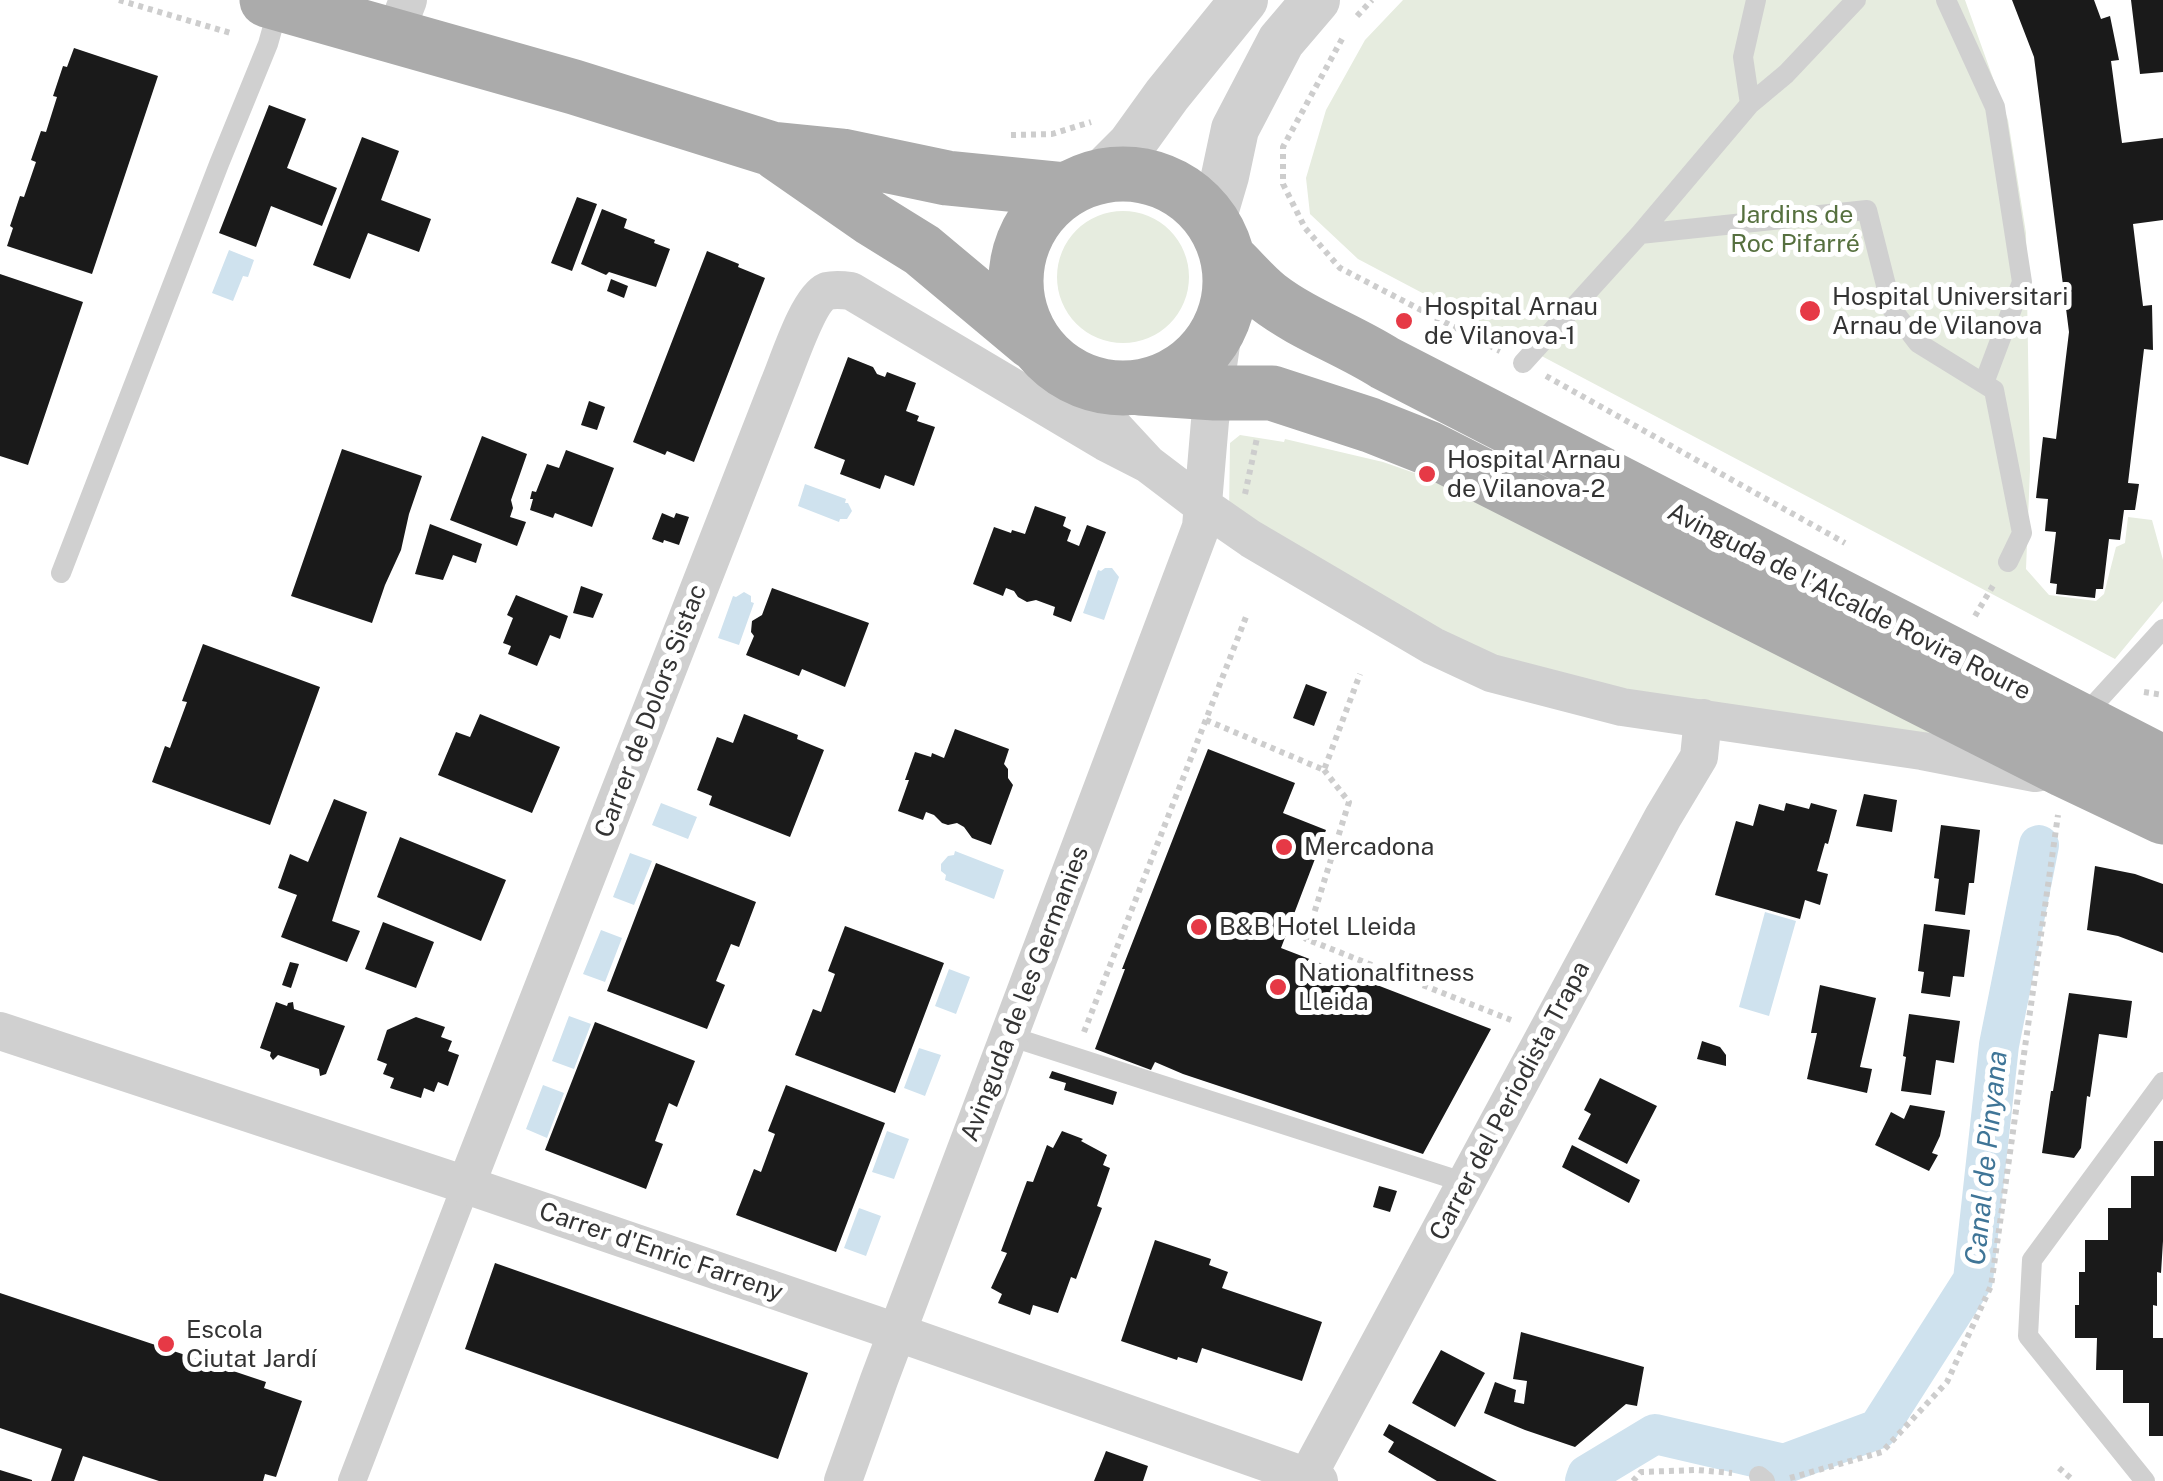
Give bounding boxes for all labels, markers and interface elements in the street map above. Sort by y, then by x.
park label: Jardins de Roc Pifarré [1730,200,1860,259]
place label: Hospital Universitari Arnau de Vilanova [1832,282,2068,341]
place label: Hospital Arnau de Vilanova-1 [1424,292,1598,351]
marker: Hospital Universitari Arnau de Vilanova [1797,298,1823,324]
marker: Hospital Arnau de Vilanova-1 [1393,310,1415,332]
place label: Hospital Arnau de Vilanova-2 [1447,445,1621,504]
marker: Hospital Arnau de Vilanova-2 [1416,463,1438,485]
street label: Avinguda de l'Alcalde Rovira Roure [1662,497,2036,707]
street label: Carrer de Dolors Sistac [589,580,713,842]
place label: Mercadona [1304,832,1434,862]
marker: Mercadona [1273,836,1295,858]
street label: Avinguda de les Germanies [955,842,1095,1146]
place label: B&B Hotel Lleida [1219,912,1416,942]
marker: B&B Hotel Lleida [1188,916,1210,938]
street label: Carrer del Periodista Trapa [1424,956,1596,1246]
place label: Nationalfitness Lleida [1298,958,1475,1017]
marker: Nationalfitness Lleida [1267,976,1289,998]
water label: Canal de Pinyana [1959,1049,2015,1267]
street label: Carrer d'Enric Farreny [535,1196,787,1308]
place label: Escola Ciutat Jardí [186,1315,317,1374]
marker: Escola Ciutat Jardí [155,1333,177,1355]

